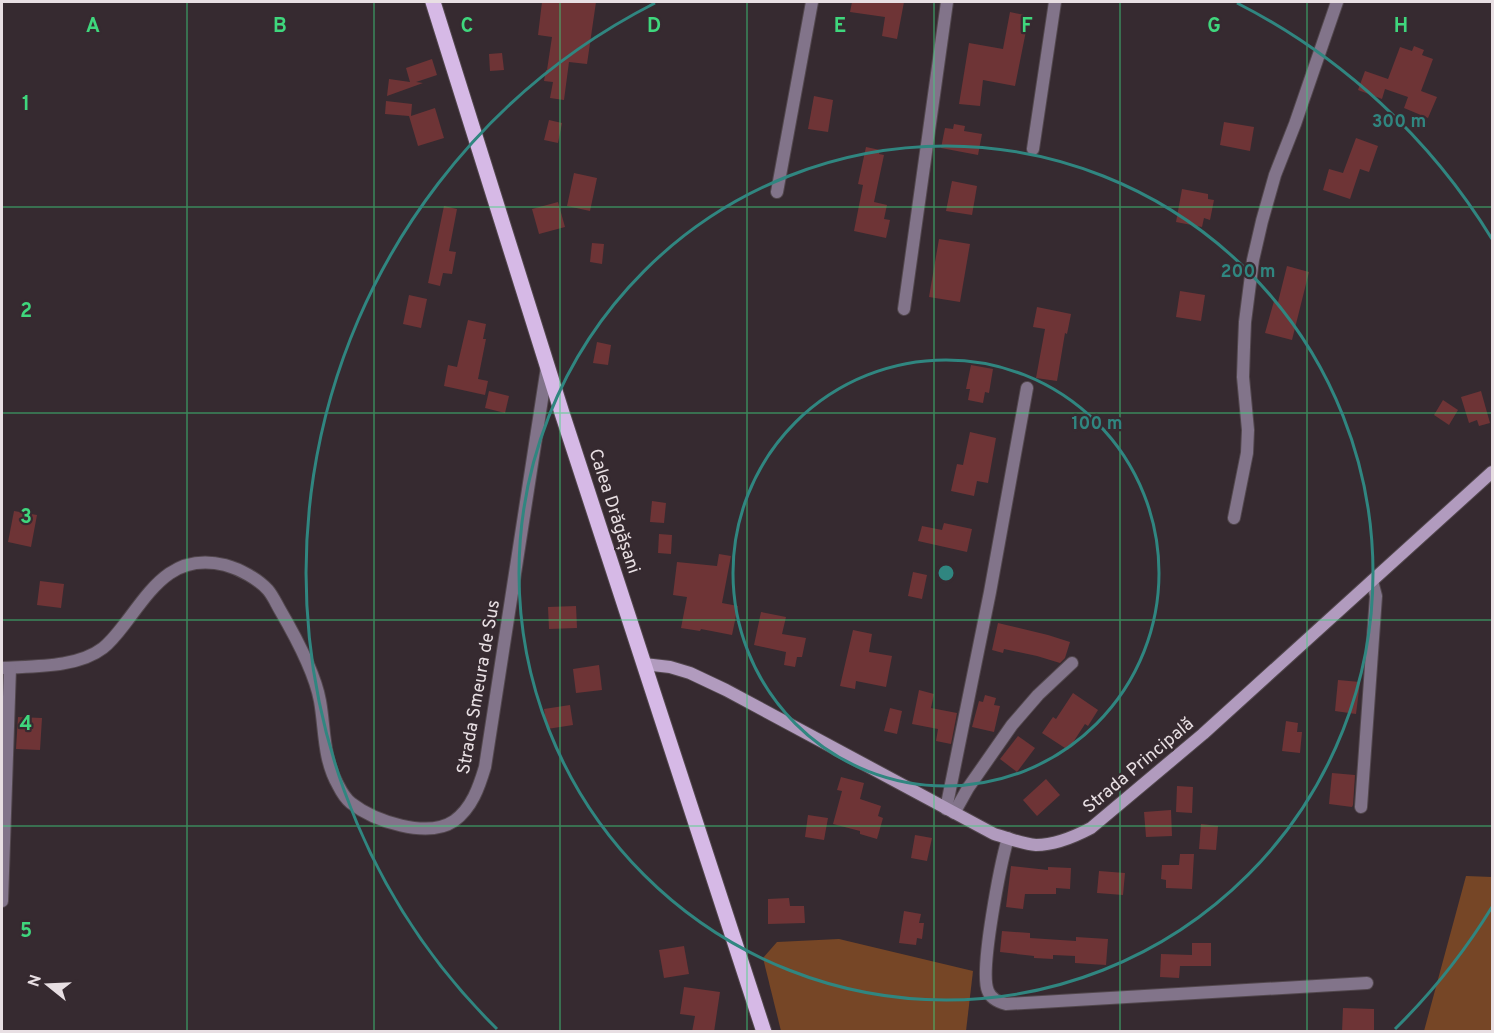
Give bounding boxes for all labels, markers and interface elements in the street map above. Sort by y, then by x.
text: A [86,14,100,40]
text: B [273,14,287,40]
text: C [461,14,473,40]
text: D [647,14,661,40]
text: E [834,14,846,40]
text: F [1021,14,1033,40]
text: G [1207,14,1221,40]
text: H [1394,14,1408,40]
text: 1 [22,92,30,118]
text: 300 m [1372,111,1426,134]
text: 200 m [1220,261,1276,284]
text: 2 [20,299,32,325]
text: 100 m [1071,413,1123,436]
street label: Calea Drăgășani [583,446,645,577]
text: 3 [20,505,32,531]
centre of rings [936,563,956,583]
street label: Strada Smeura de Sus [453,598,506,776]
text: 4 [20,712,32,738]
street label: Strada Principală [1079,713,1199,819]
text: 5 [20,919,32,945]
north arrow [18,955,78,1015]
text: N [24,972,47,990]

